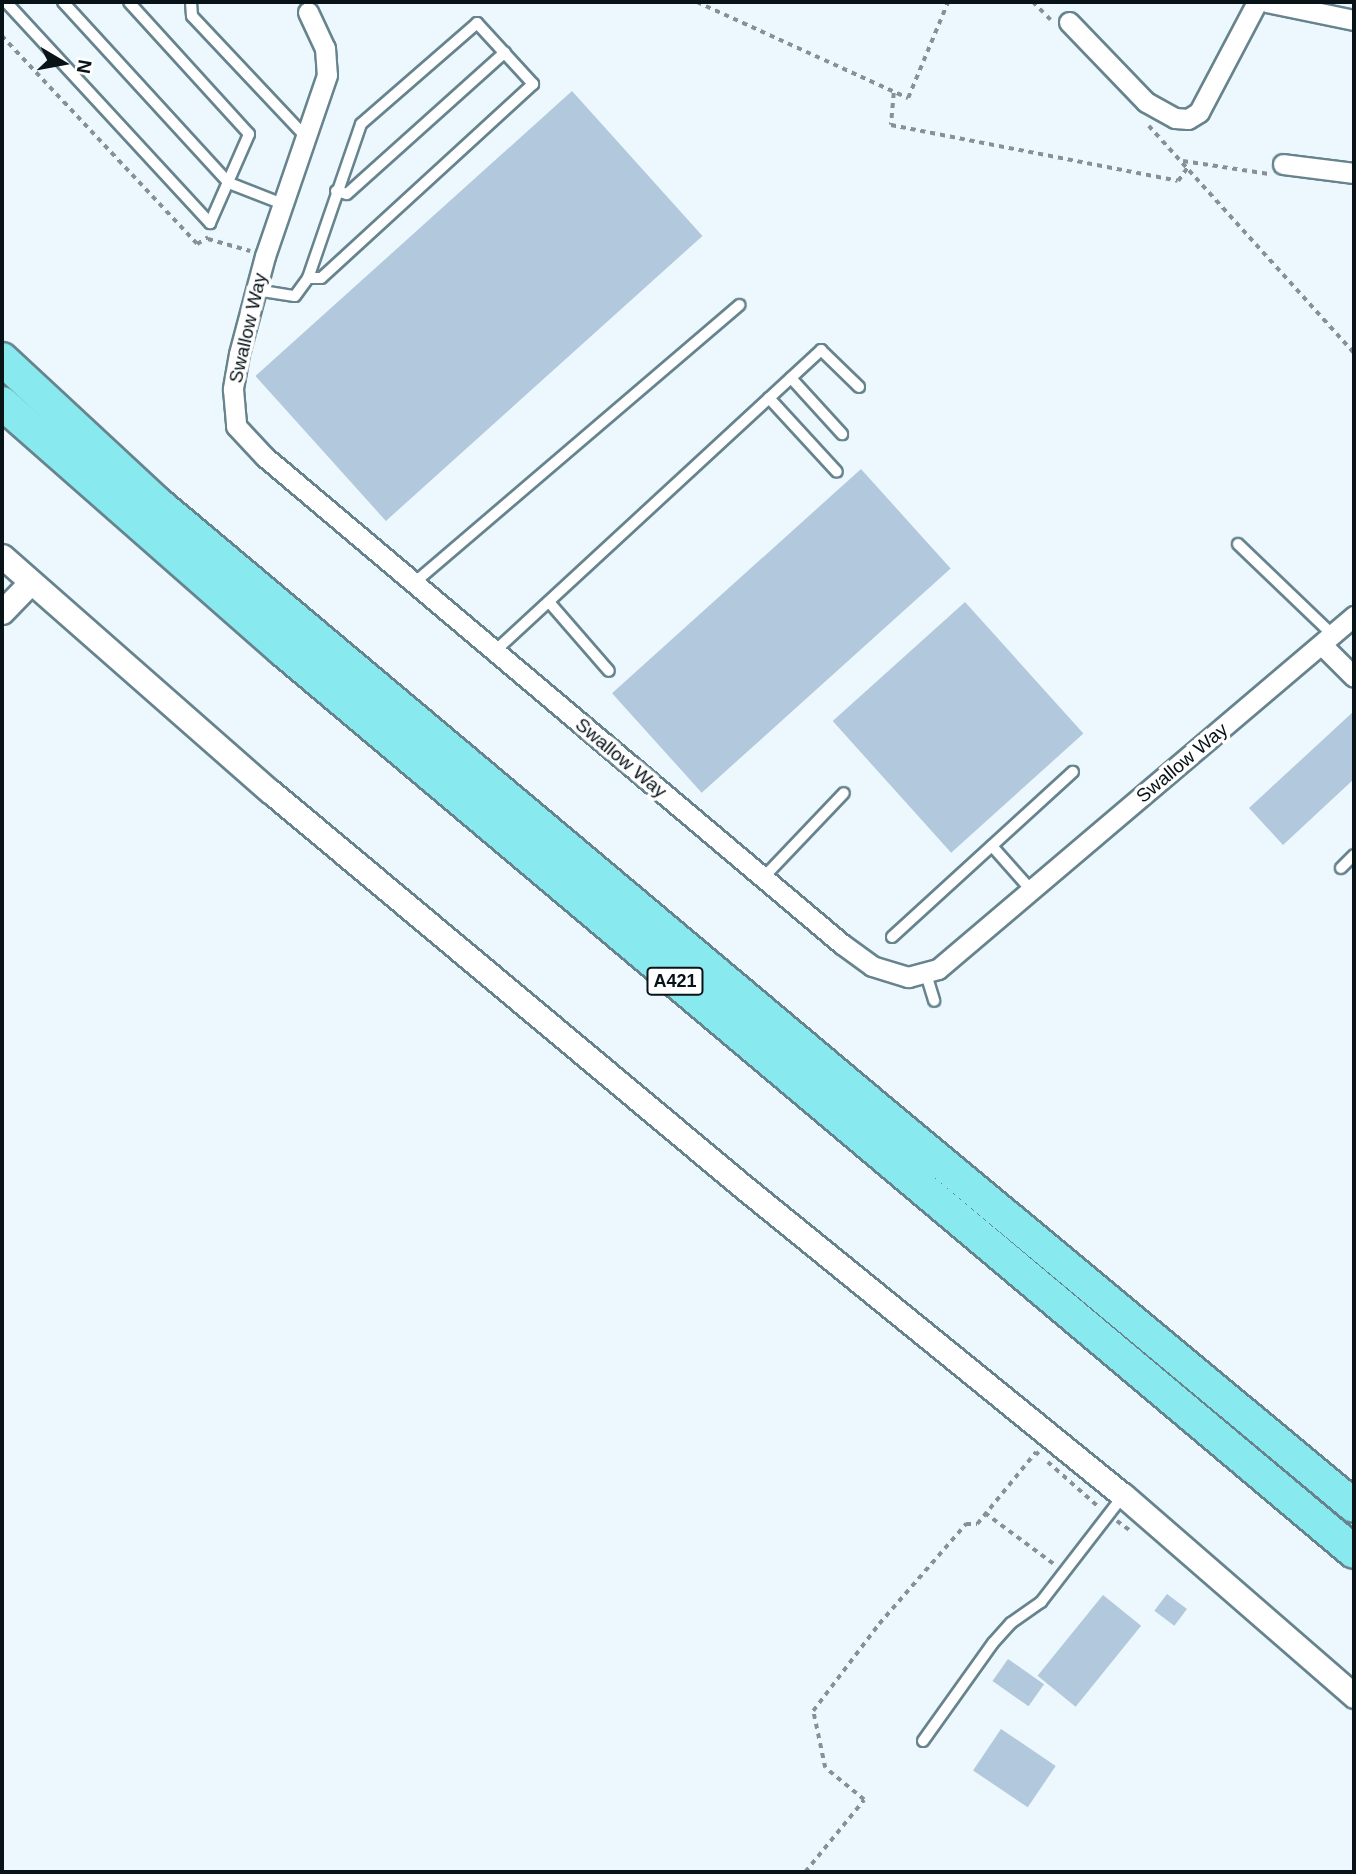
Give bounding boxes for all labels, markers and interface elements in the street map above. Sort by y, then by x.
north arrow [28,28,98,98]
text: N [73,58,96,75]
street label: Swallow Way [224,271,272,385]
street label: Swallow Way [571,713,671,803]
street label: Swallow Way [1132,718,1232,808]
road number: A421 [645,966,705,996]

